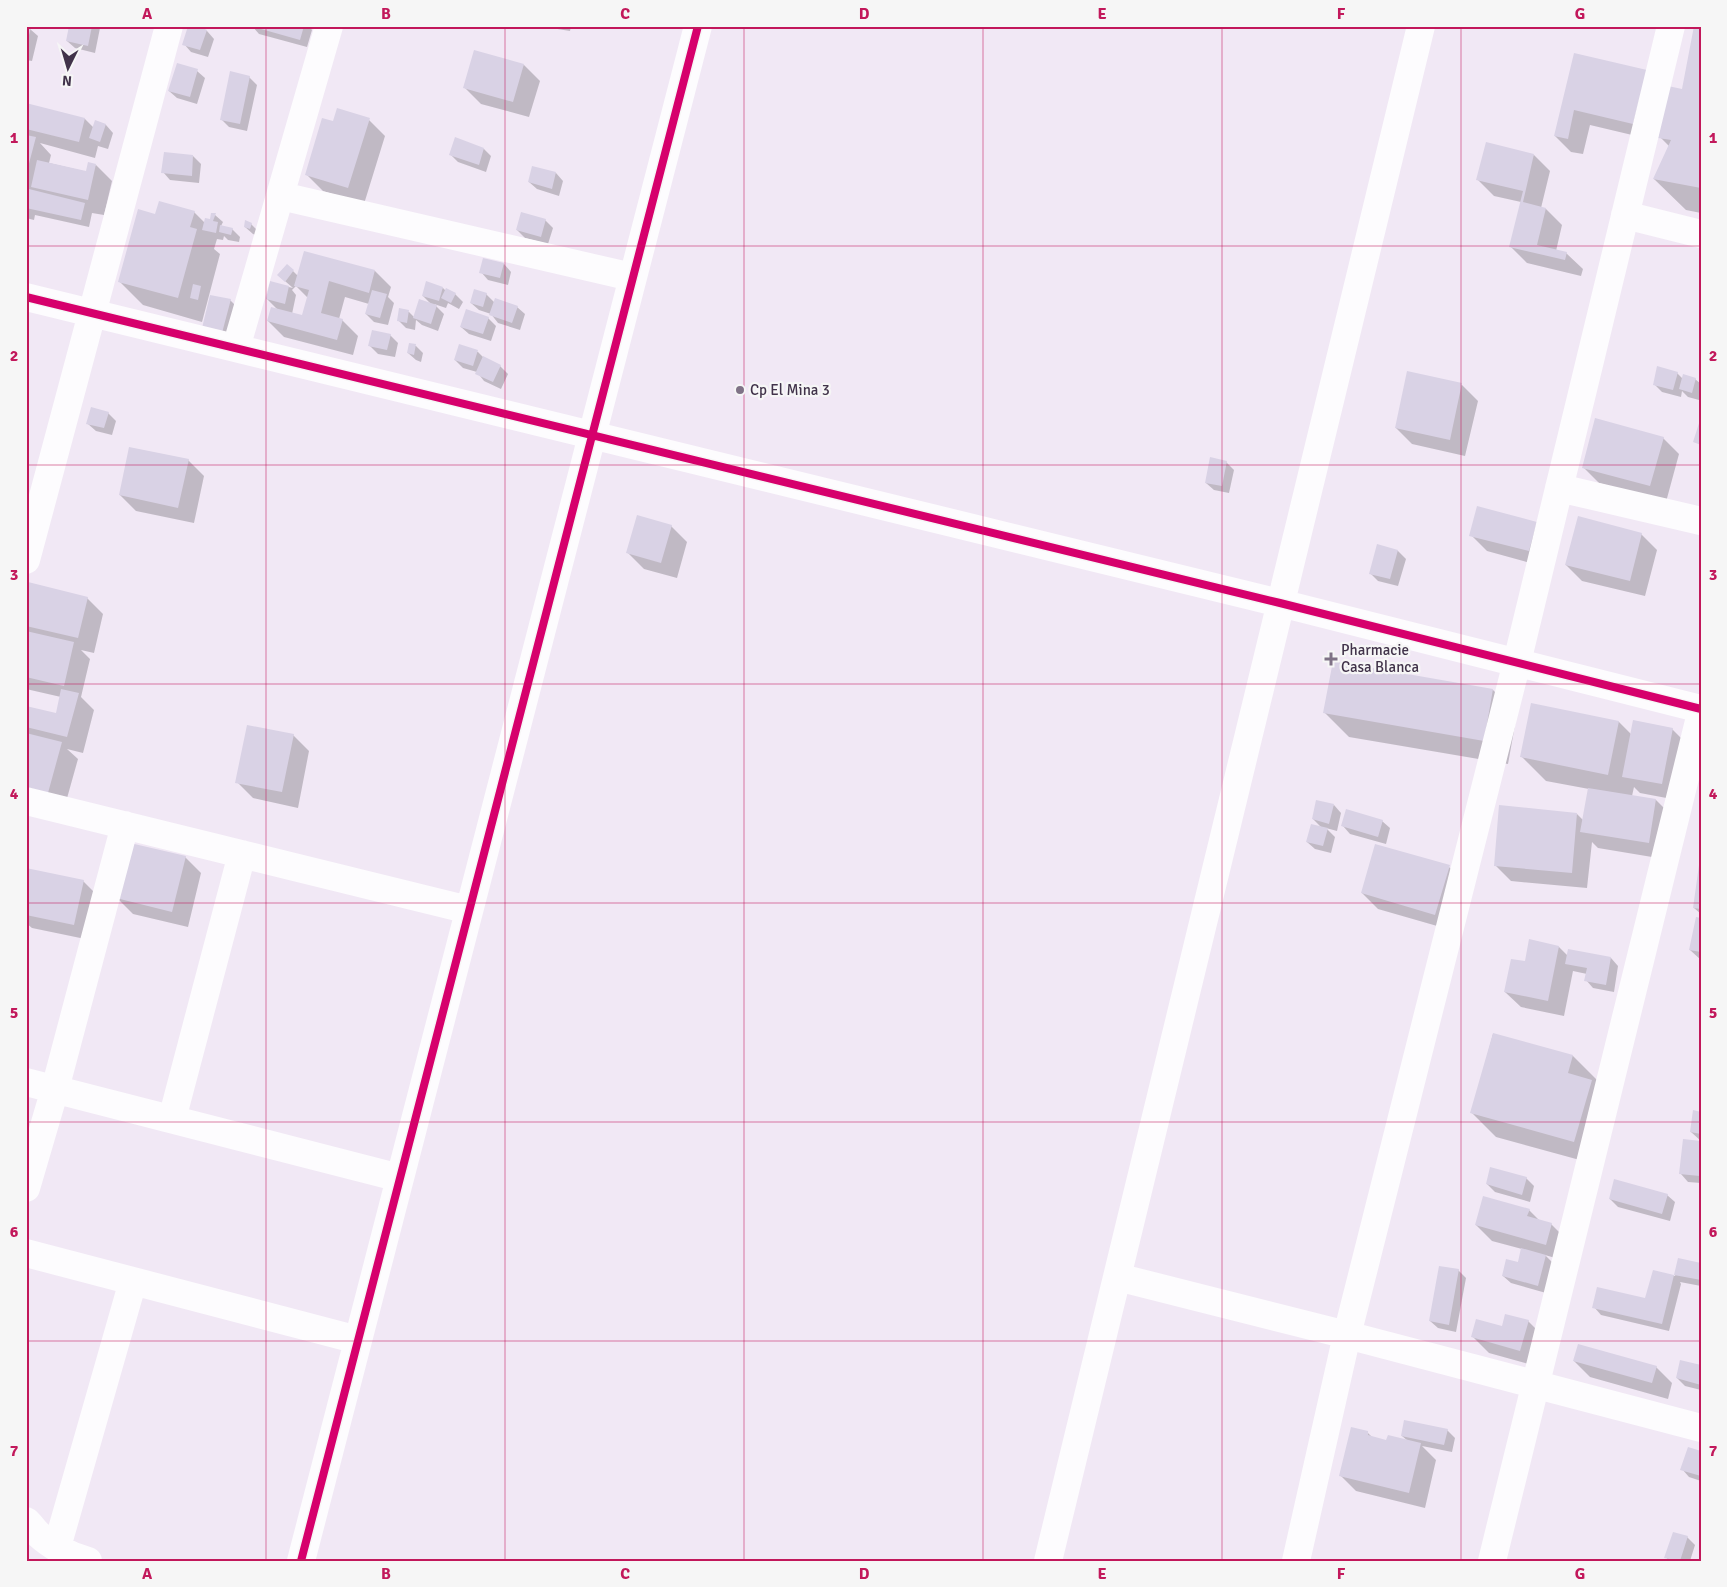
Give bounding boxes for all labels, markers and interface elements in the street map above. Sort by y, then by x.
text: A [142,4,153,24]
text: B [381,4,391,24]
text: C [620,4,630,24]
text: D [859,4,870,24]
text: E [1097,4,1107,24]
text: F [1337,4,1346,24]
text: G [1575,4,1585,24]
north arrow [42,42,92,92]
text: N [61,72,73,89]
text: 1 [10,128,19,148]
text: 1 [1709,128,1718,148]
text: 2 [10,346,18,366]
text: 2 [1709,346,1717,366]
place label: Cp El Mina 3 [750,381,830,399]
marker: Cp El Mina 3 [734,384,746,396]
text: 3 [10,565,18,585]
text: 3 [1709,565,1717,585]
place label: Pharmacie Casa Blanca [1341,641,1419,676]
marker: Pharmacie Casa Blanca [1325,653,1337,665]
text: 4 [10,784,19,804]
text: 4 [1709,784,1718,804]
text: 5 [10,1003,18,1023]
text: 5 [1709,1003,1717,1023]
text: 6 [10,1222,19,1242]
text: 6 [1709,1222,1718,1242]
text: 7 [10,1441,19,1461]
text: 7 [1709,1441,1718,1461]
text: A [142,1564,153,1584]
text: B [381,1564,391,1584]
text: C [620,1564,630,1584]
text: D [859,1564,870,1584]
text: E [1097,1564,1107,1584]
text: F [1337,1564,1346,1584]
text: G [1575,1564,1585,1584]

